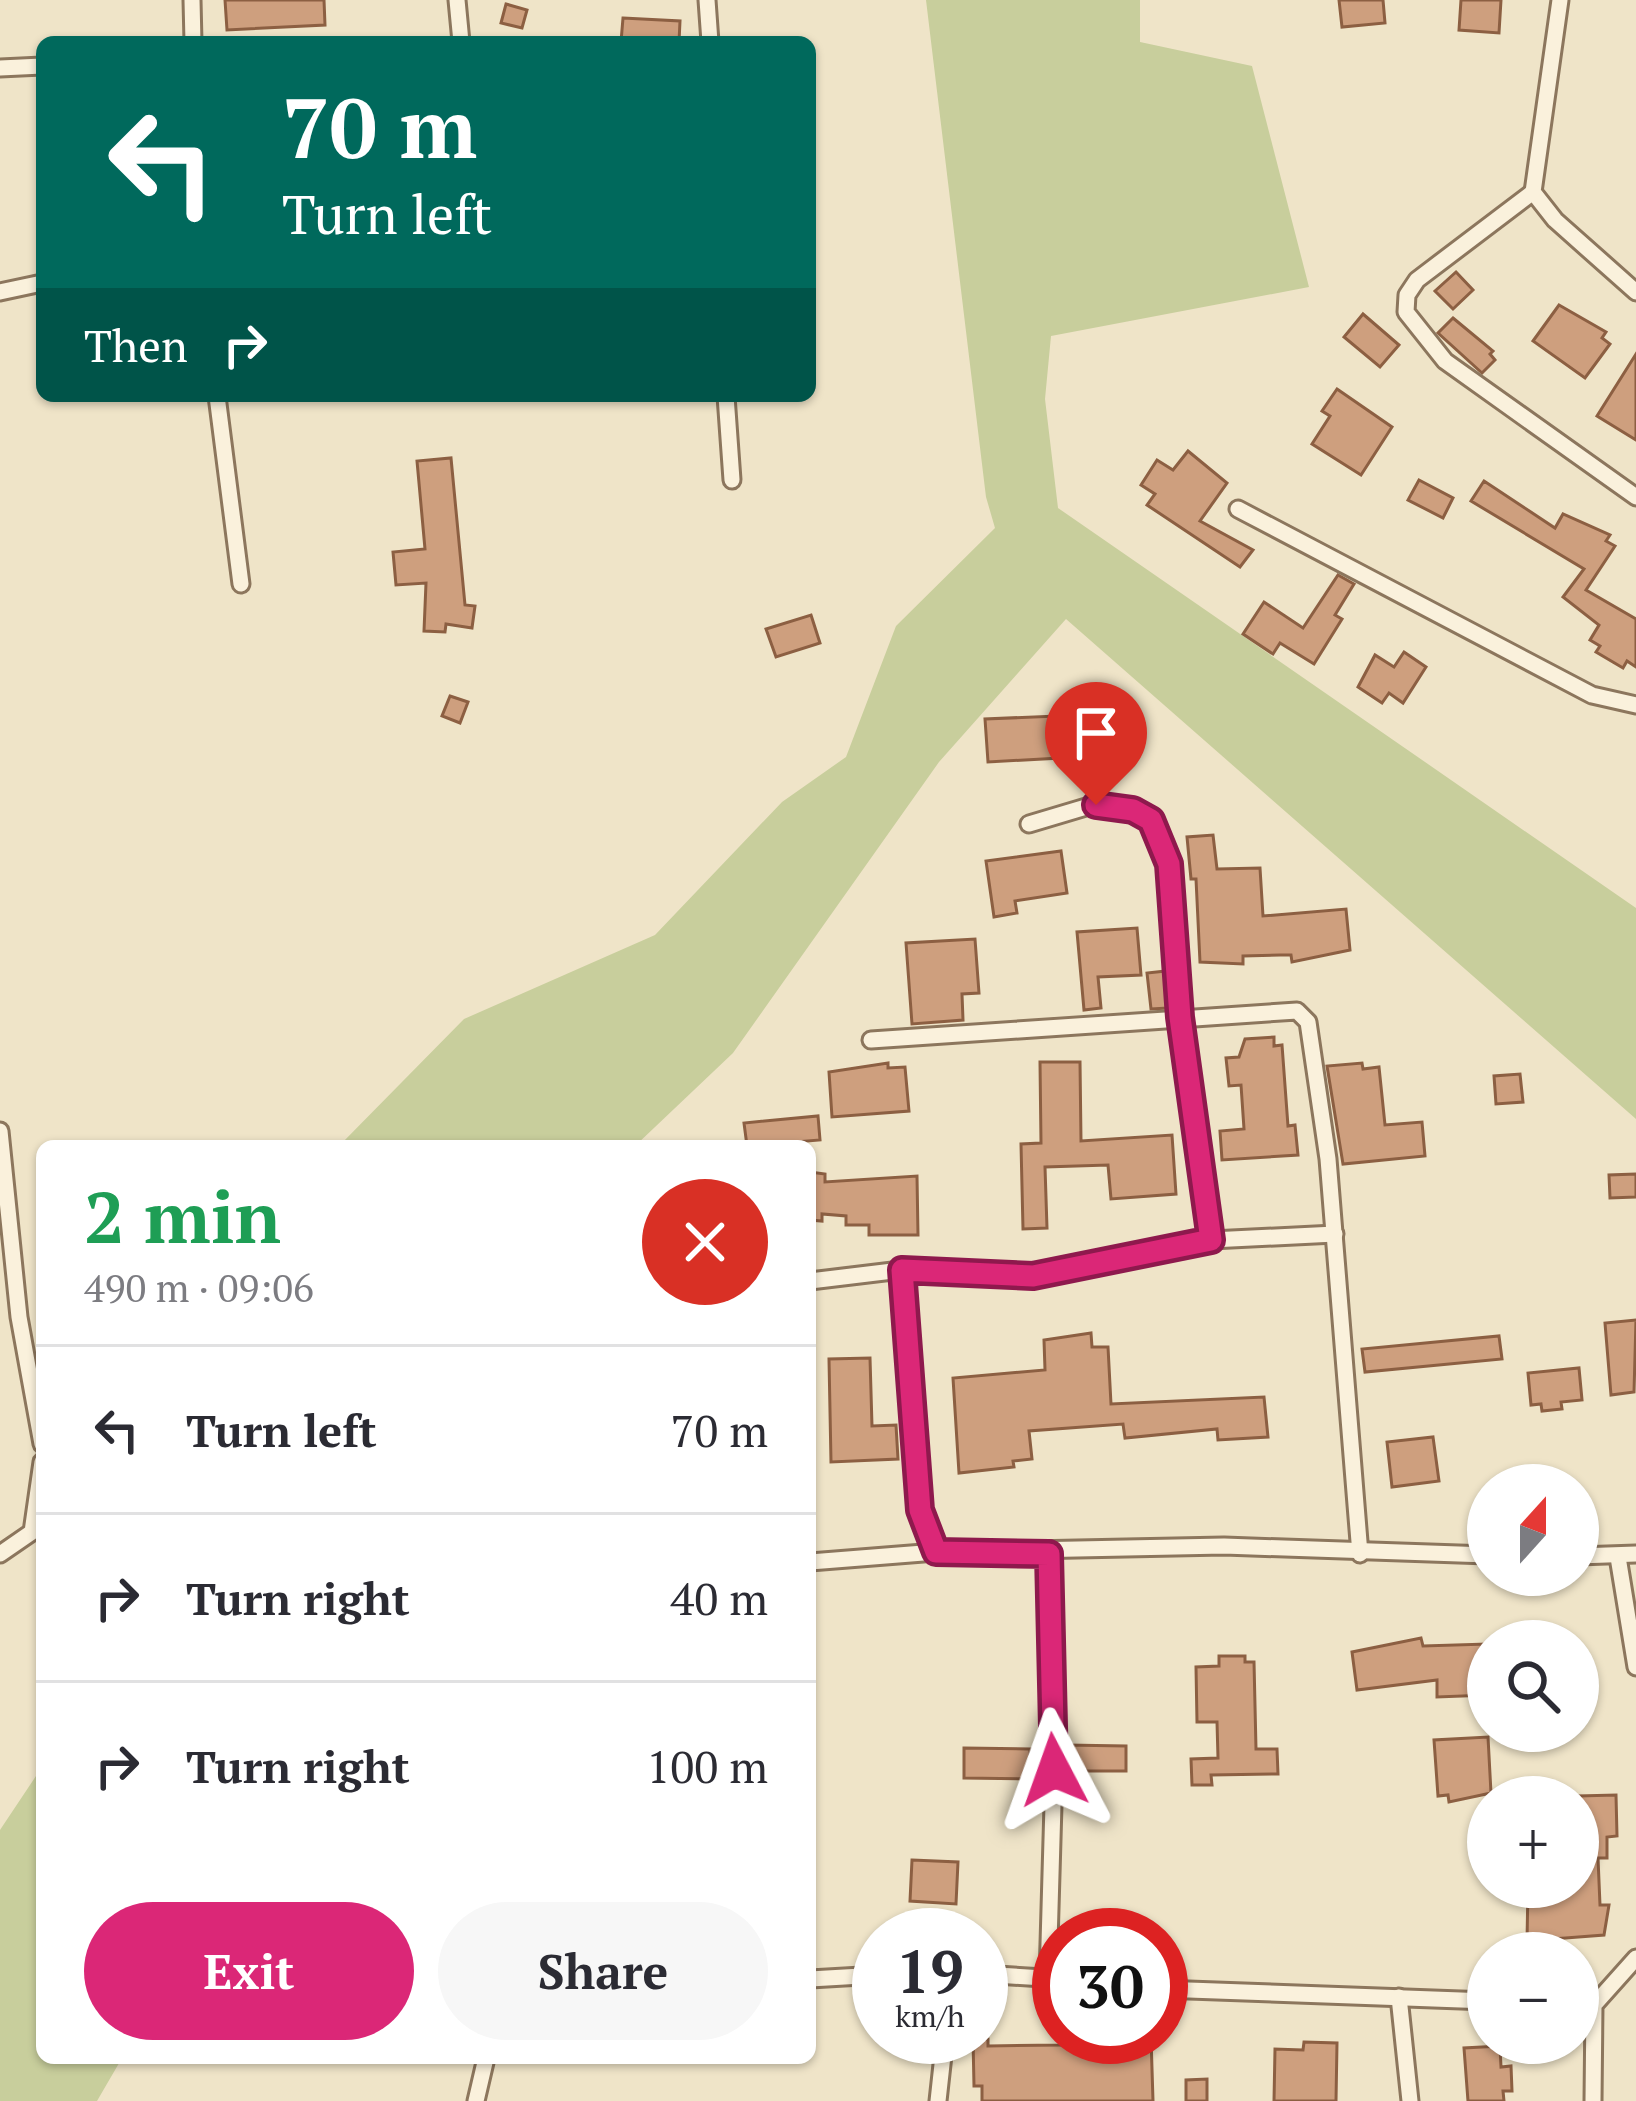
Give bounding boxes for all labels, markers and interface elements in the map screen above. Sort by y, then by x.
text: 70 m [282,71,477,182]
icon: left [84,84,240,240]
text: Turn left [282,178,492,249]
icon: right [212,312,278,378]
text: Then [84,315,188,375]
pin [1045,682,1147,805]
icon: arrive [1063,700,1129,766]
text: 2 min [84,1168,281,1264]
button: close [642,1179,768,1305]
text: 490 m · 09:06 [84,1261,314,1313]
icon: left [84,1397,150,1463]
text: Turn left [186,1400,377,1460]
text: 70 m [670,1400,768,1460]
north arrow [1467,1464,1599,1596]
map controls [1467,1464,1599,2064]
icon: right [84,1565,150,1631]
text: Turn right [186,1568,410,1628]
text: 40 m [670,1568,768,1628]
button: search [1467,1620,1599,1752]
position arrow [991,1707,1117,1833]
icon: right [84,1733,150,1799]
text: Turn right [186,1736,410,1796]
text: 100 m [646,1736,768,1796]
button: + [1467,1776,1599,1908]
button: Exit [84,1902,414,2040]
button: Share [438,1902,768,2040]
speed limit sign: 30 [1032,1908,1188,2064]
text: 19 [896,1931,964,2010]
button: − [1467,1932,1599,2064]
text: km/h [895,1996,965,2036]

